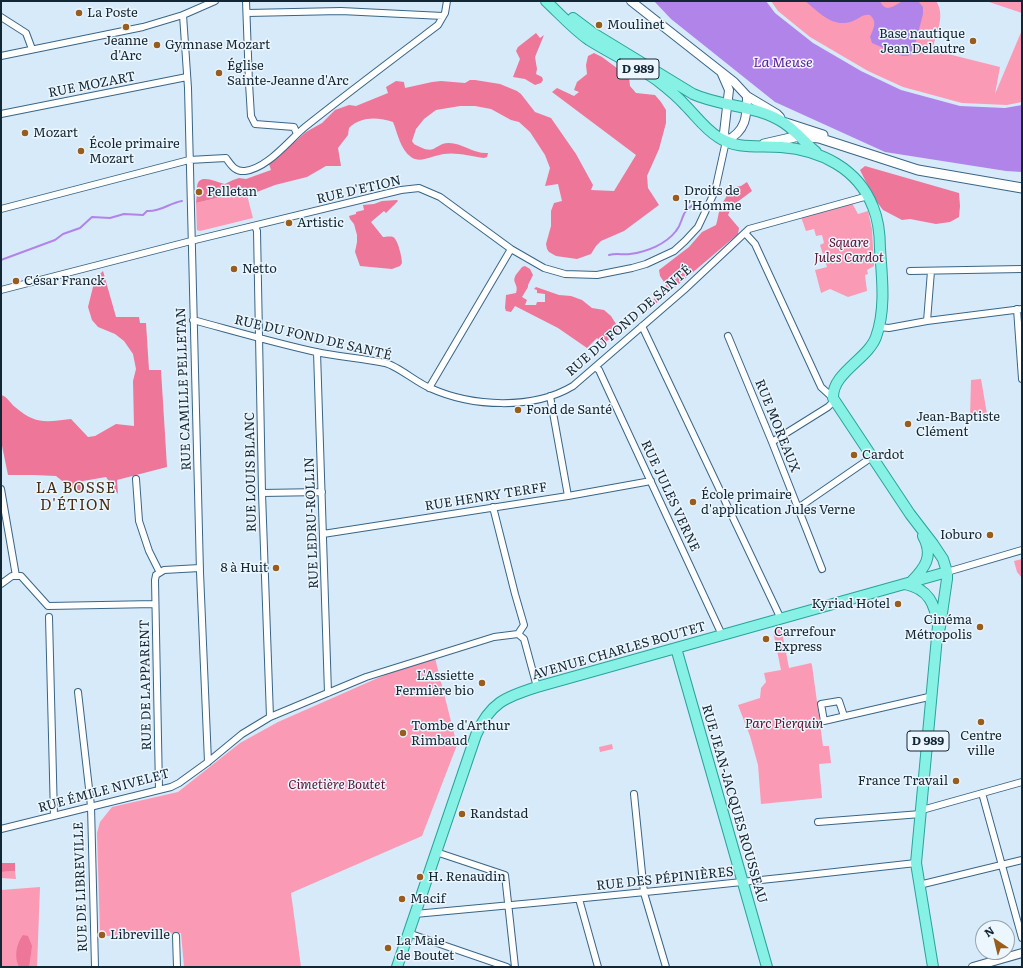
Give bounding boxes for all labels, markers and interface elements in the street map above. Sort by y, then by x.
place label: La Poste [87,5,138,21]
marker: La Poste [74,8,84,18]
place label: Moulinet [607,17,665,33]
marker: Moulinet [594,20,604,30]
marker: Jeanne d'Arc [121,22,131,32]
place label: Base nautique Jean Delautre [879,26,965,57]
place label: Jeanne d'Arc [104,33,148,64]
marker: Base nautique Jean Delautre [968,36,978,46]
place label: Gymnase Mozart [165,37,270,53]
marker: Gymnase Mozart [152,40,162,50]
water label: La Meuse [753,55,813,71]
place label: Église Sainte-Jeanne d'Arc [227,58,349,89]
road number: D 989 [617,59,659,79]
marker: Église Sainte-Jeanne d'Arc [214,68,224,78]
street label: RUE MOZART [47,69,137,101]
place label: Mozart [33,125,78,141]
marker: Mozart [20,128,30,138]
place label: École primaire Mozart [89,136,180,167]
marker: École primaire Mozart [76,146,86,156]
street label: RUE D'ETION [315,173,403,207]
place label: Droits de l'Homme [684,183,741,214]
place label: Pelletan [207,184,257,200]
marker: Pelletan [194,187,204,197]
marker: Droits de l'Homme [671,193,681,203]
place label: Artistic [297,215,344,231]
marker: Artistic [284,218,294,228]
park label: Square Jules Cardot [814,235,884,266]
place label: Netto [242,261,277,277]
street label: RUE DU FOND DE SANTÉ [563,262,695,380]
marker: Netto [229,264,239,274]
place label: César Franck [24,273,105,289]
marker: César Franck [11,276,21,286]
street label: RUE CAMILLE PELLETAN [173,307,195,471]
street label: RUE DU FOND DE SANTÉ [233,312,393,364]
street label: RUE MOREAUX [751,377,803,475]
place label: Fond de Santé [526,402,612,418]
marker: Fond de Santé [513,405,523,415]
place label: Jean-Baptiste Clément [916,409,1000,440]
street label: RUE LOUIS BLANC [242,412,260,532]
marker: Jean-Baptiste Clément [903,419,913,429]
street label: RUE JULES VERNE [637,438,703,554]
place label: Cardot [862,447,904,463]
marker: Cardot [849,450,859,460]
street label: RUE LEDRU-ROLLIN [302,457,322,589]
district label: LA BOSSE D'ÉTION [36,480,116,515]
street label: RUE HENRY TERFF [424,480,548,514]
place label: École primaire d'application Jules Verne [701,487,855,518]
marker: École primaire d'application Jules Verne [688,497,698,507]
place label: Ioburo [940,527,982,543]
marker: Ioburo [985,530,995,540]
place label: 8 à Huit [221,560,268,576]
marker: 8 à Huit [271,563,281,573]
place label: Kyriad Hotel [812,596,890,612]
marker: Kyriad Hotel [893,599,903,609]
place label: Cinéma Métropolis [904,612,972,643]
street label: RUE DE LAPPARENT [137,619,155,751]
street label: AVENUE CHARLES BOUTET [530,619,708,683]
marker: Cinéma Métropolis [975,622,985,632]
place label: Carrefour Express [774,624,836,655]
marker: Carrefour Express [761,634,771,644]
place label: L'Assiette Fermière bio [395,668,474,699]
marker: L'Assiette Fermière bio [477,678,487,688]
street label: RUE JEAN-JACQUES ROUSSEAU [698,703,770,905]
park label: Parc Pierquin [745,716,823,732]
marker: Centre ville [976,717,986,727]
place label: Tombe d'Arthur Rimbaud [411,718,510,749]
marker: Tombe d'Arthur Rimbaud [398,728,408,738]
place label: Centre ville [960,728,1002,759]
road number: D 989 [907,731,949,751]
street label: RUE ÉMILE NIVELET [36,766,172,816]
place label: France Travail [858,773,948,789]
marker: France Travail [951,776,961,786]
park label: Cimetière Boutet [288,777,386,793]
place label: Randstad [470,806,528,822]
marker: Randstad [457,809,467,819]
street label: RUE DE LIBREVILLE [71,822,91,952]
street label: RUE DES PÉPINIÈRES [596,864,734,894]
place label: H. Renaudin [428,869,506,885]
marker: H. Renaudin [415,872,425,882]
place label: Macif [410,891,446,907]
marker: Macif [397,894,407,904]
north arrow [975,920,1015,960]
text: N [980,922,997,940]
place label: Libreville [110,927,170,943]
marker: Libreville [97,930,107,940]
place label: La Maie de Boutet [396,933,454,964]
marker: La Maie de Boutet [383,943,393,953]

